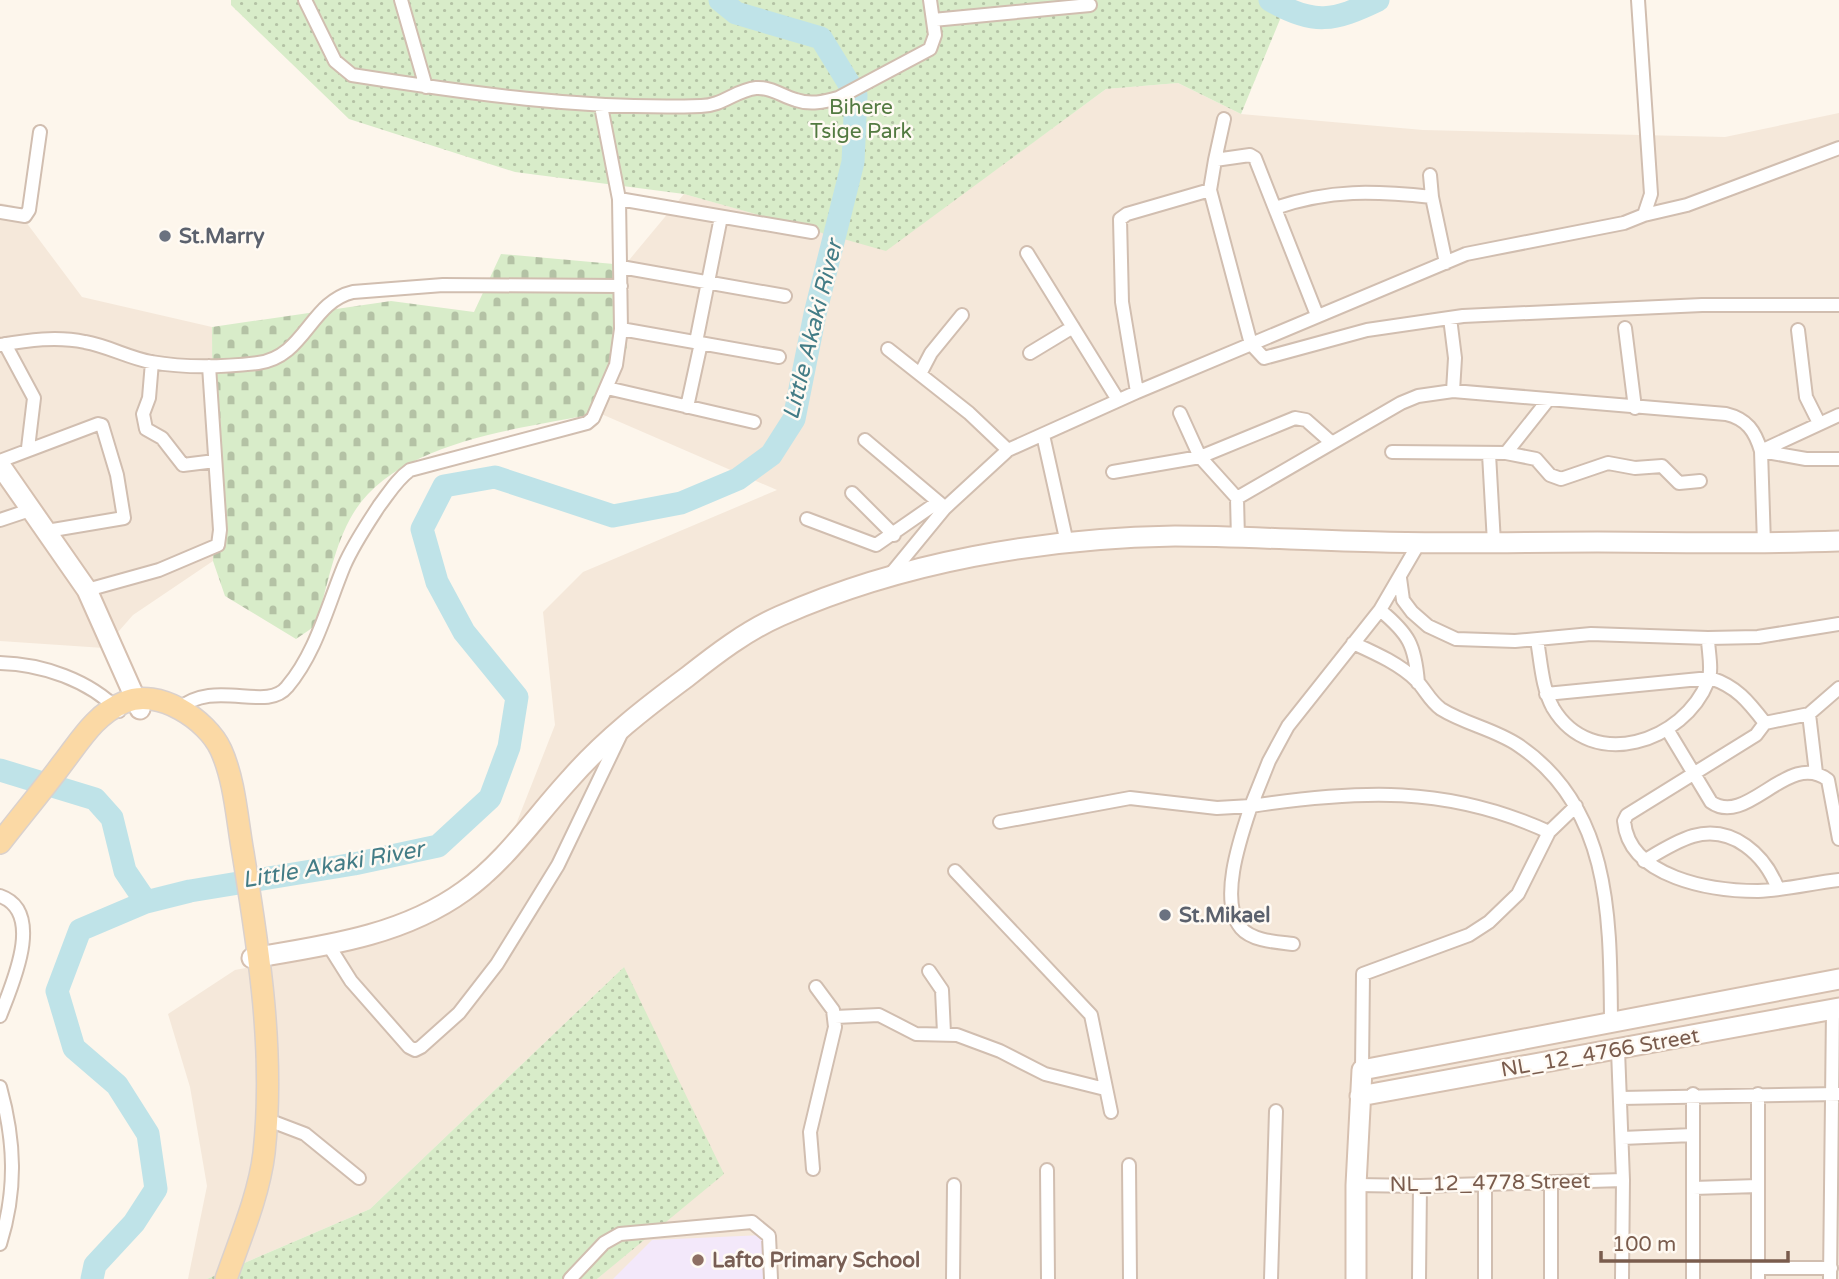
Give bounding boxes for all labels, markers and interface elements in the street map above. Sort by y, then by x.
park label: Bihere Tsige Park [810,95,912,144]
place label: St.Marry [179,224,265,249]
marker: St.Marry [157,228,173,244]
water label: Little Akaki River [777,234,850,423]
water label: Little Akaki River [240,835,429,895]
place label: St.Mikael [1179,903,1270,928]
marker: St.Mikael [1157,907,1173,923]
street label: NL_12_4766 Street [1499,1023,1701,1083]
street label: NL_12_4778 Street [1389,1169,1591,1197]
scale bar [1601,1220,1788,1264]
text: 100 m [1612,1232,1676,1257]
place label: Lafto Primary School [712,1248,920,1273]
marker: Lafto Primary School [690,1252,706,1268]

